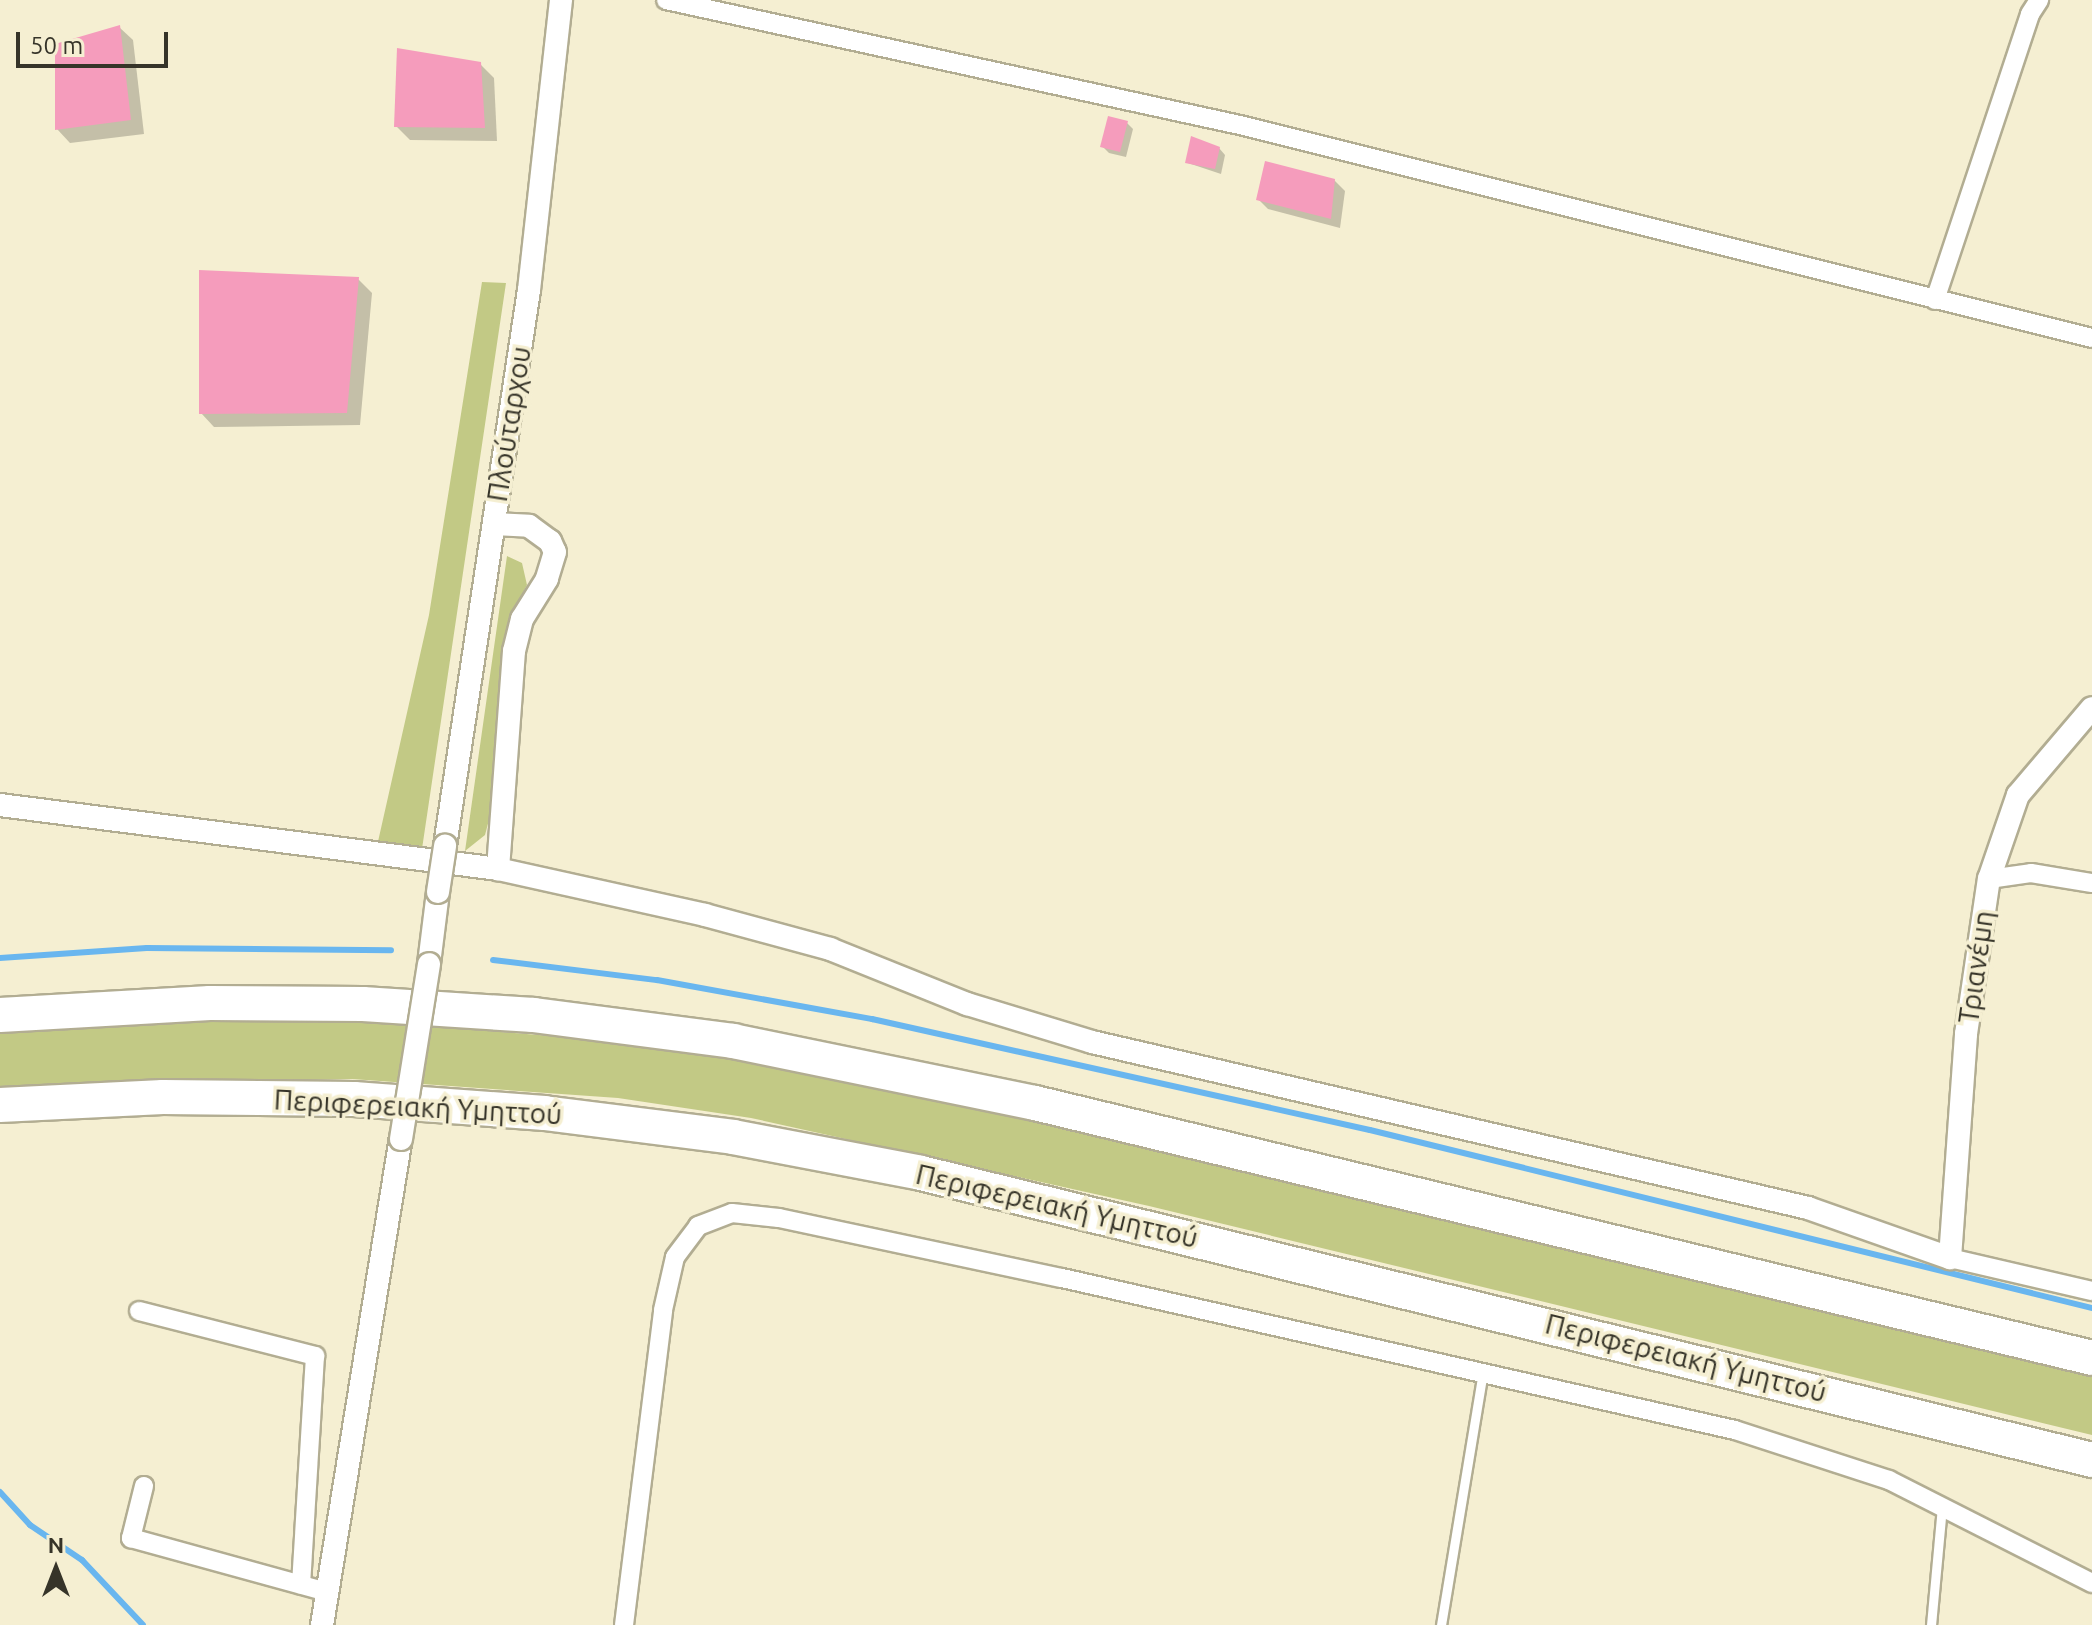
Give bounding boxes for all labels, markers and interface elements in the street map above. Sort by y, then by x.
scale bar [20,16,172,66]
text: 50 m [30,32,83,59]
street label: Πλούταρχου [480,344,538,504]
street label: Τριανέμη [1951,908,2001,1026]
street label: Περιφερειακή Υμηττού [273,1083,563,1131]
street label: Περιφερειακή Υμηττού [913,1157,1201,1255]
street label: Περιφερειακή Υμηττού [1542,1307,1830,1409]
north arrow [16,1529,96,1609]
text: N [48,1532,64,1557]

